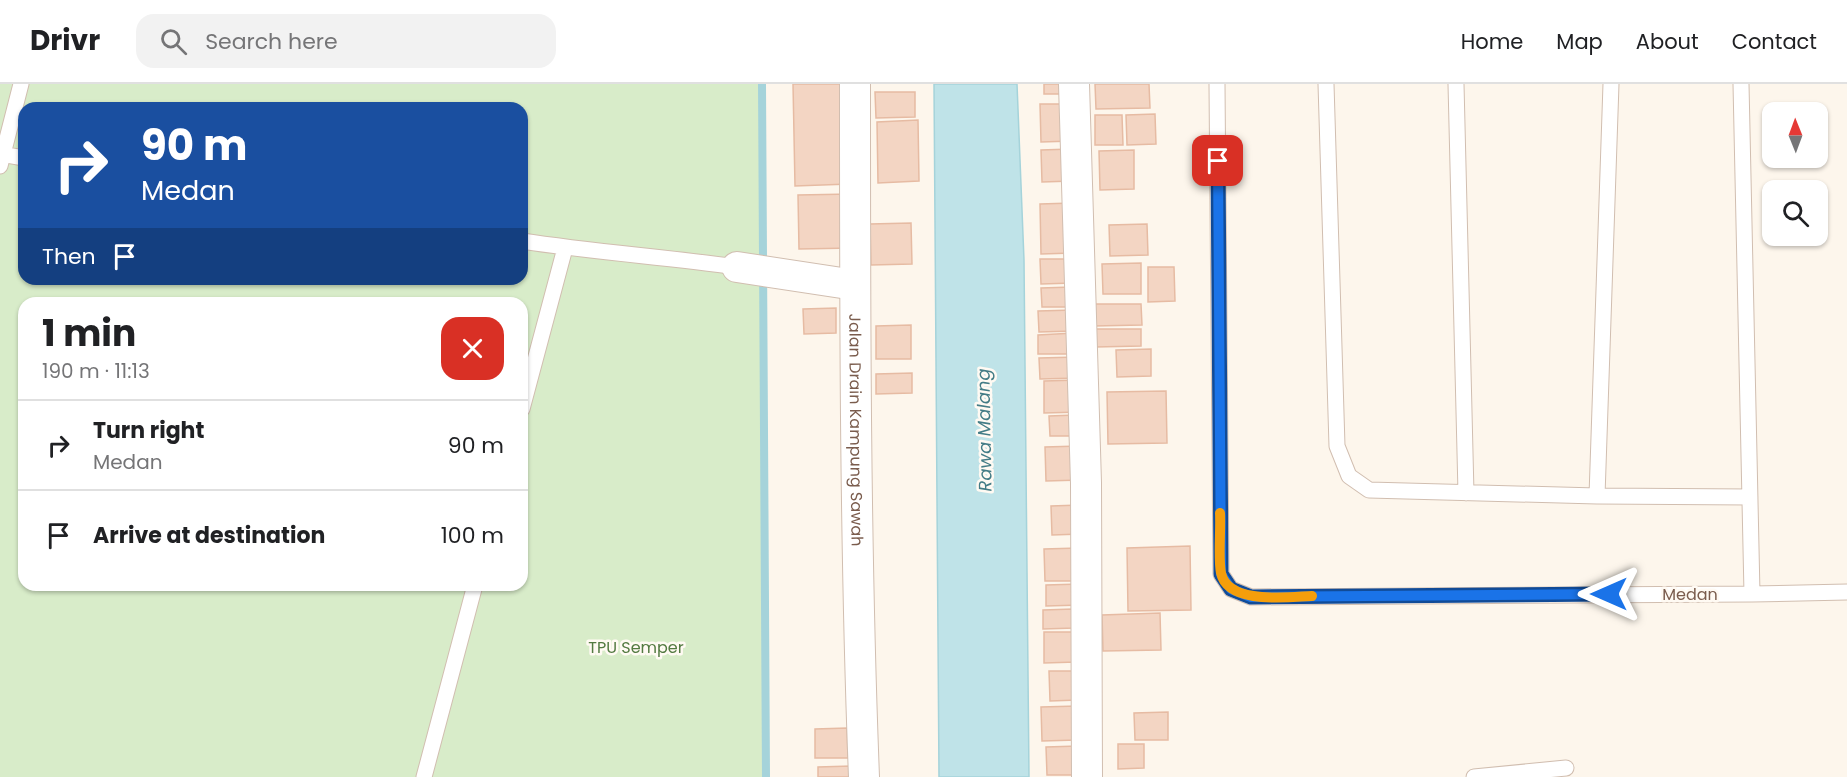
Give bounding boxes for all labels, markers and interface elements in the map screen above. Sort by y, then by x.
search box [136,14,556,68]
text: Drivr [30,21,100,60]
icon: search [157,25,190,58]
text: Search here [205,26,338,57]
text: Home [1461,27,1523,56]
text: Map [1556,27,1603,56]
text: About [1636,27,1699,56]
text: Contact [1732,27,1817,56]
north arrow [1762,102,1828,168]
map controls [1762,102,1828,246]
text: 90 m [141,116,248,175]
icon: right [42,126,120,204]
pin [1192,135,1243,186]
icon: arrive [1201,144,1234,177]
text: Medan [141,172,235,209]
button: search [1762,180,1828,246]
icon: arrive [108,240,141,273]
text: Then [42,241,96,272]
text: 1 min [42,308,136,359]
street label: Jalan Drain Kampung Sawah [844,313,869,547]
button: close [441,317,504,380]
text: 190 m · 11:13 [42,357,150,385]
water label: Rawa Malang [970,368,998,492]
text: Turn right [93,415,204,446]
icon: right [42,429,75,462]
text: 90 m [448,430,504,461]
text: Medan [93,448,162,476]
icon: arrive [42,519,75,552]
text: Arrive at destination [93,520,325,551]
text: 100 m [441,520,504,551]
position arrow [1577,562,1641,626]
street label: Medan [1662,583,1718,606]
park label: TPU Semper [588,636,684,659]

